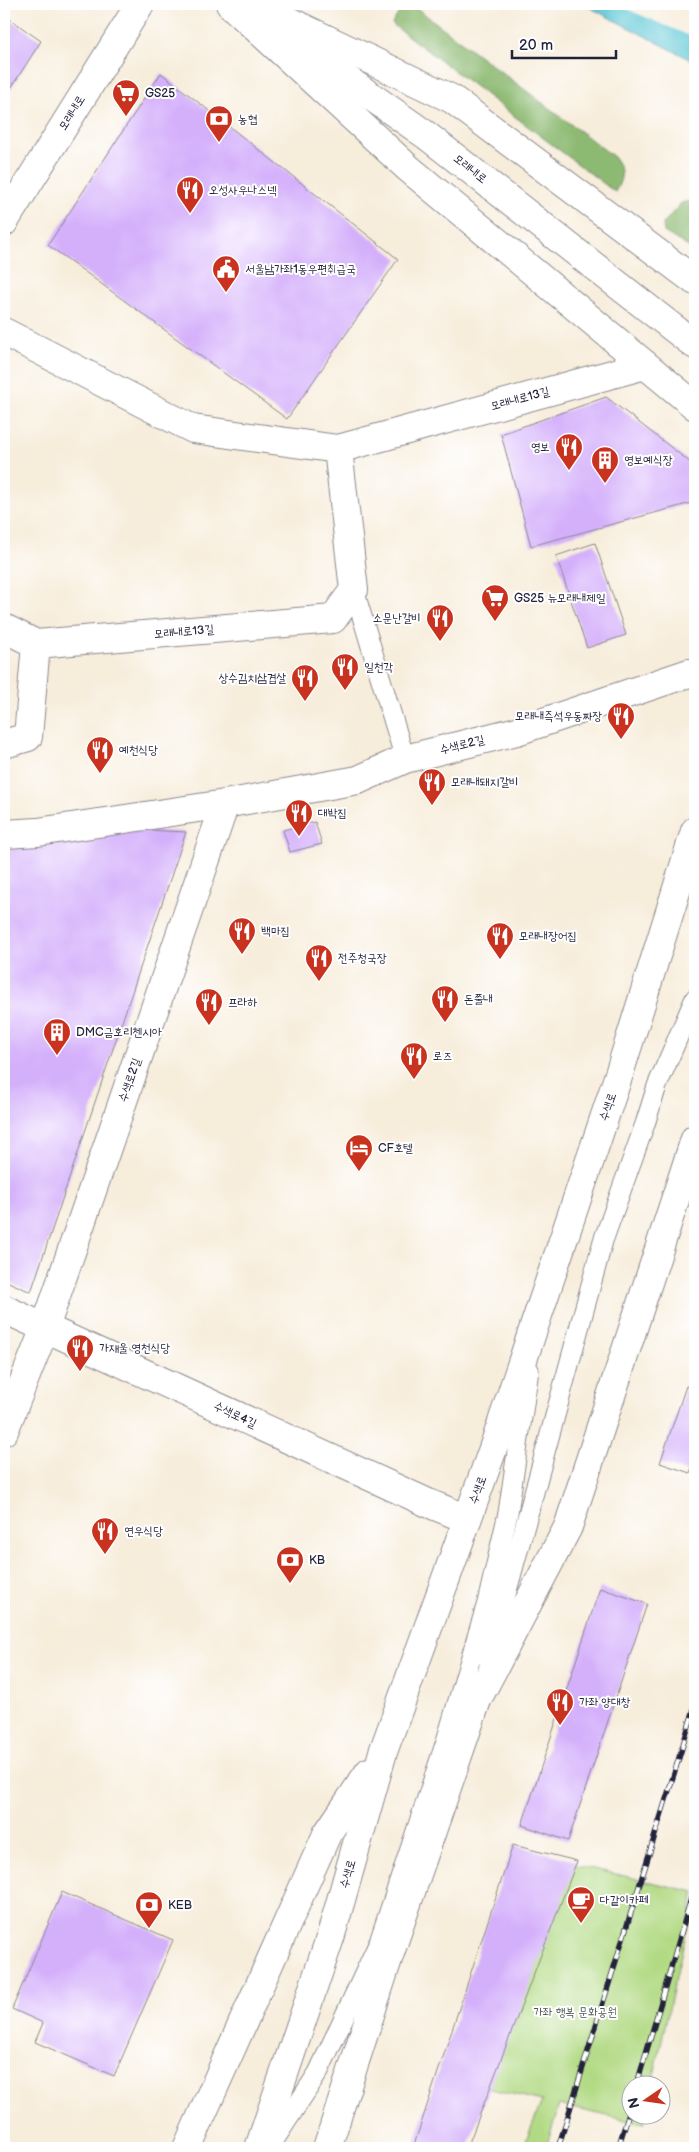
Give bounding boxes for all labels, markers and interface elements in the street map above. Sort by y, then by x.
scale bar [512,28,615,60]
text: 20 m [519,36,553,55]
supermarket icon: GS25 [111,78,141,117]
place label: GS25 [145,86,175,101]
street label: 모래내로 [55,93,89,133]
bank icon: 농협 [204,104,234,143]
place label: 농협 [238,112,257,127]
street label: 모래내로 [450,151,490,187]
restaurant icon: 오성사우나스넥 [175,175,205,214]
place label: 오성사우나스넥 [209,183,277,198]
public building icon: 서울남가좌1동우편취급국 [211,254,241,293]
place label: 서울남가좌1동우편취급국 [245,262,356,277]
street label: 모래내로13길 [489,384,551,414]
restaurant icon: 영보 [554,432,584,471]
place label: 영보 [531,440,550,455]
building icon: 영보예식장 [590,445,620,484]
place label: 영보예식장 [624,453,673,468]
supermarket icon: GS25 뉴모래내제일 [480,583,510,622]
place label: GS25 뉴모래내제일 [514,591,606,606]
restaurant icon: 소문난갈비 [425,603,455,642]
place label: 소문난갈비 [373,611,421,626]
street label: 모래내로13길 [153,622,215,642]
restaurant icon: 일천각 [330,652,360,691]
place label: 일천각 [364,660,393,675]
restaurant icon: 상수김치삼겹살 [290,663,320,702]
place label: 상수김치삼겹살 [218,671,286,686]
restaurant icon: 모래내즉석우동짜장 [606,701,636,740]
place label: 모래내즉석우동짜장 [515,709,602,724]
street label: 수색로2길 [438,732,486,758]
restaurant icon: 예천식당 [85,735,115,774]
place label: 예천식당 [119,743,158,758]
restaurant icon: 모래내돼지갈비 [417,767,447,806]
place label: 모래내돼지갈비 [451,775,519,790]
restaurant icon: 대박집 [284,798,314,837]
place label: 대박집 [318,806,347,821]
restaurant icon: 백마집 [227,916,257,955]
restaurant icon: 모래내장어집 [485,921,515,960]
place label: 백마집 [261,924,290,939]
place label: 모래내장어집 [519,929,577,944]
restaurant icon: 전주청국장 [304,943,334,982]
place label: 전주청국장 [338,951,387,966]
restaurant icon: 돈쭐내 [430,984,460,1023]
restaurant icon: 프라하 [194,987,224,1026]
place label: 돈쭐내 [464,992,493,1007]
place label: 프라하 [228,995,257,1010]
building icon: DMC금호리첸시아 [42,1017,72,1056]
place label: DMC금호리첸시아 [76,1025,162,1040]
restaurant icon: 로즈 [399,1041,429,1080]
place label: 로즈 [433,1049,452,1064]
street label: 수색로2길 [115,1056,145,1104]
street label: 수색로 [596,1091,620,1123]
hotel icon: CF호텔 [344,1133,374,1172]
place label: CF호텔 [378,1141,413,1156]
restaurant icon: 가재울 영천식당 [65,1333,95,1372]
place label: 가재울 영천식당 [99,1341,170,1356]
street label: 수색로4길 [211,1398,259,1432]
street label: 수색로 [466,1474,490,1506]
restaurant icon: 연우식당 [90,1516,120,1555]
place label: 연우식당 [124,1524,163,1539]
bank icon: KB [275,1545,305,1584]
place label: KB [309,1553,325,1568]
restaurant icon: 가좌 양대창 [545,1687,575,1726]
place label: 가좌 양대창 [579,1695,631,1710]
street label: 수색로 [337,1858,359,1890]
cafe icon: 다같이카페 [566,1885,596,1924]
bank icon: KEB [134,1890,164,1929]
place label: 다같이카페 [600,1893,649,1908]
place label: KEB [168,1898,192,1913]
park label: 가좌 행복 문화공원 [533,2005,617,2020]
north arrow [622,2074,672,2124]
text: N [624,2096,643,2110]

